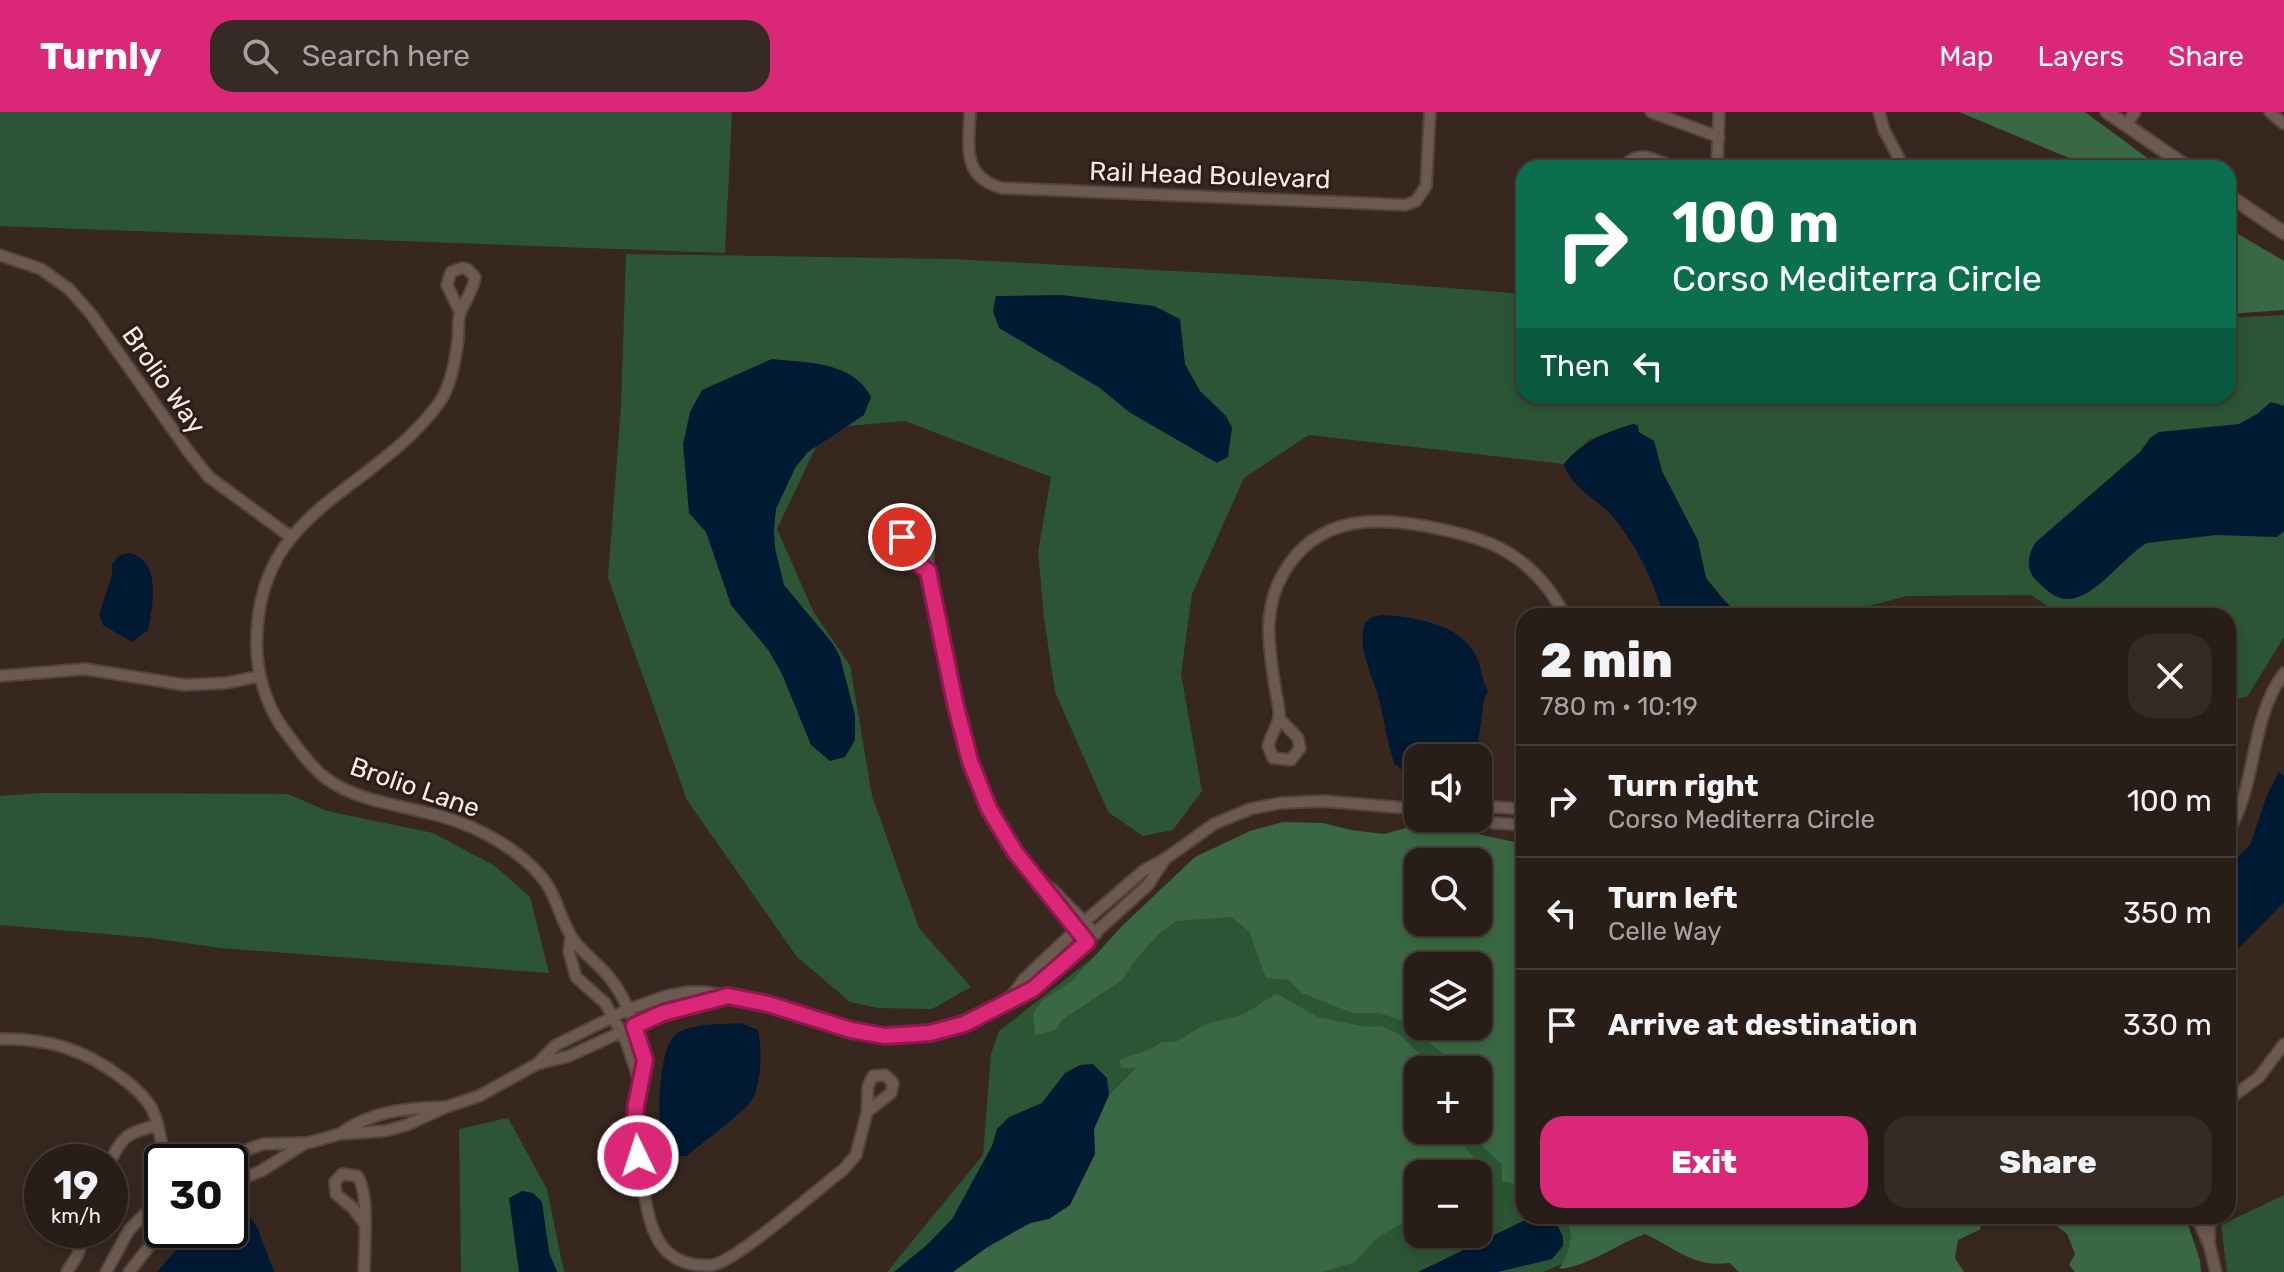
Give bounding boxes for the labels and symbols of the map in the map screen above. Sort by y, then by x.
street label: Rail Head Boulevard [1089,156,1331,195]
street label: Brolio Way [115,321,212,440]
pin [868,503,936,571]
street label: Brolio Lane [346,751,484,824]
position arrow [596,1114,680,1198]
speed limit sign: 30 [144,1144,248,1248]

